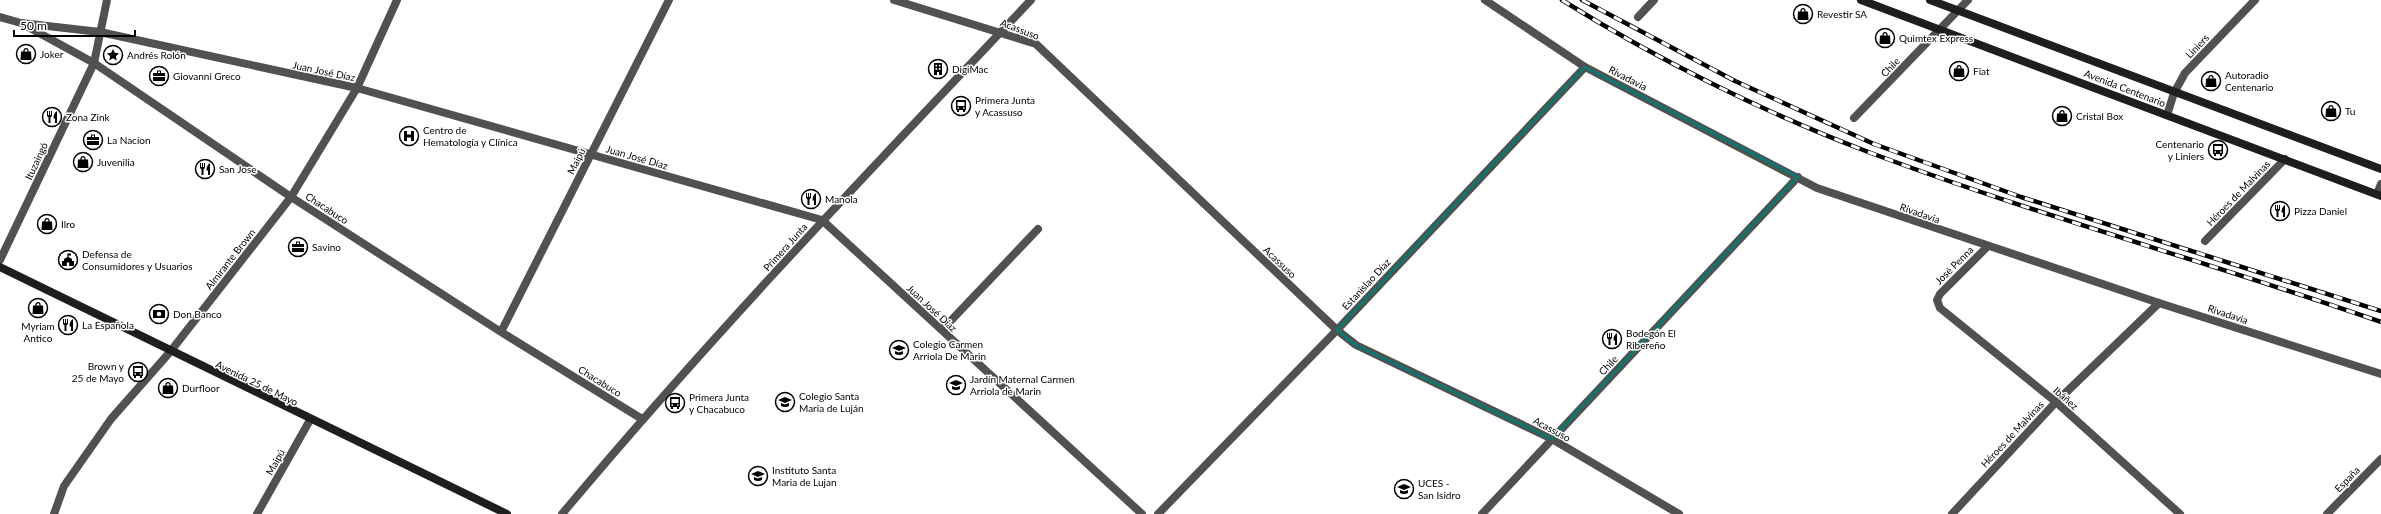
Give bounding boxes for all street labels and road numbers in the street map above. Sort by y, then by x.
street label: Acassuso [999,16,1041,42]
street label: Liniers [2183,31,2211,61]
street label: Chile [1878,55,1902,79]
street label: Juan José Díaz [292,59,357,84]
street label: Rivadavia [1607,63,1649,93]
street label: Avenida Centenario [2083,67,2168,109]
street label: Ituzaingó [22,140,50,182]
street label: Juan José Díaz [605,142,670,172]
street label: Maipú [564,146,588,176]
street label: Héroes de Malvinas [2204,158,2272,228]
street label: Chacabuco [303,190,351,226]
street label: Rivadavia [1898,201,1942,225]
street label: Primera Junta [760,221,810,273]
street label: Almirante Brown [202,226,258,292]
street label: José Penna [1932,243,1976,287]
street label: Acassuso [1261,244,1299,281]
street label: Estanislao Díaz [1339,255,1393,312]
street label: Juan José Díaz [905,282,960,334]
street label: Rivadavia [2206,302,2250,326]
street label: Chile [1596,353,1620,377]
street label: Avenida 25 de Mayo [214,358,300,408]
street label: Chacabuco [576,363,624,399]
street label: Ibáñez [2051,384,2081,412]
street label: Héroes de Malvinas [1978,398,2046,470]
street label: Acassuso [1531,414,1573,444]
street label: Maipú [263,447,287,477]
street label: España [2332,464,2362,494]

